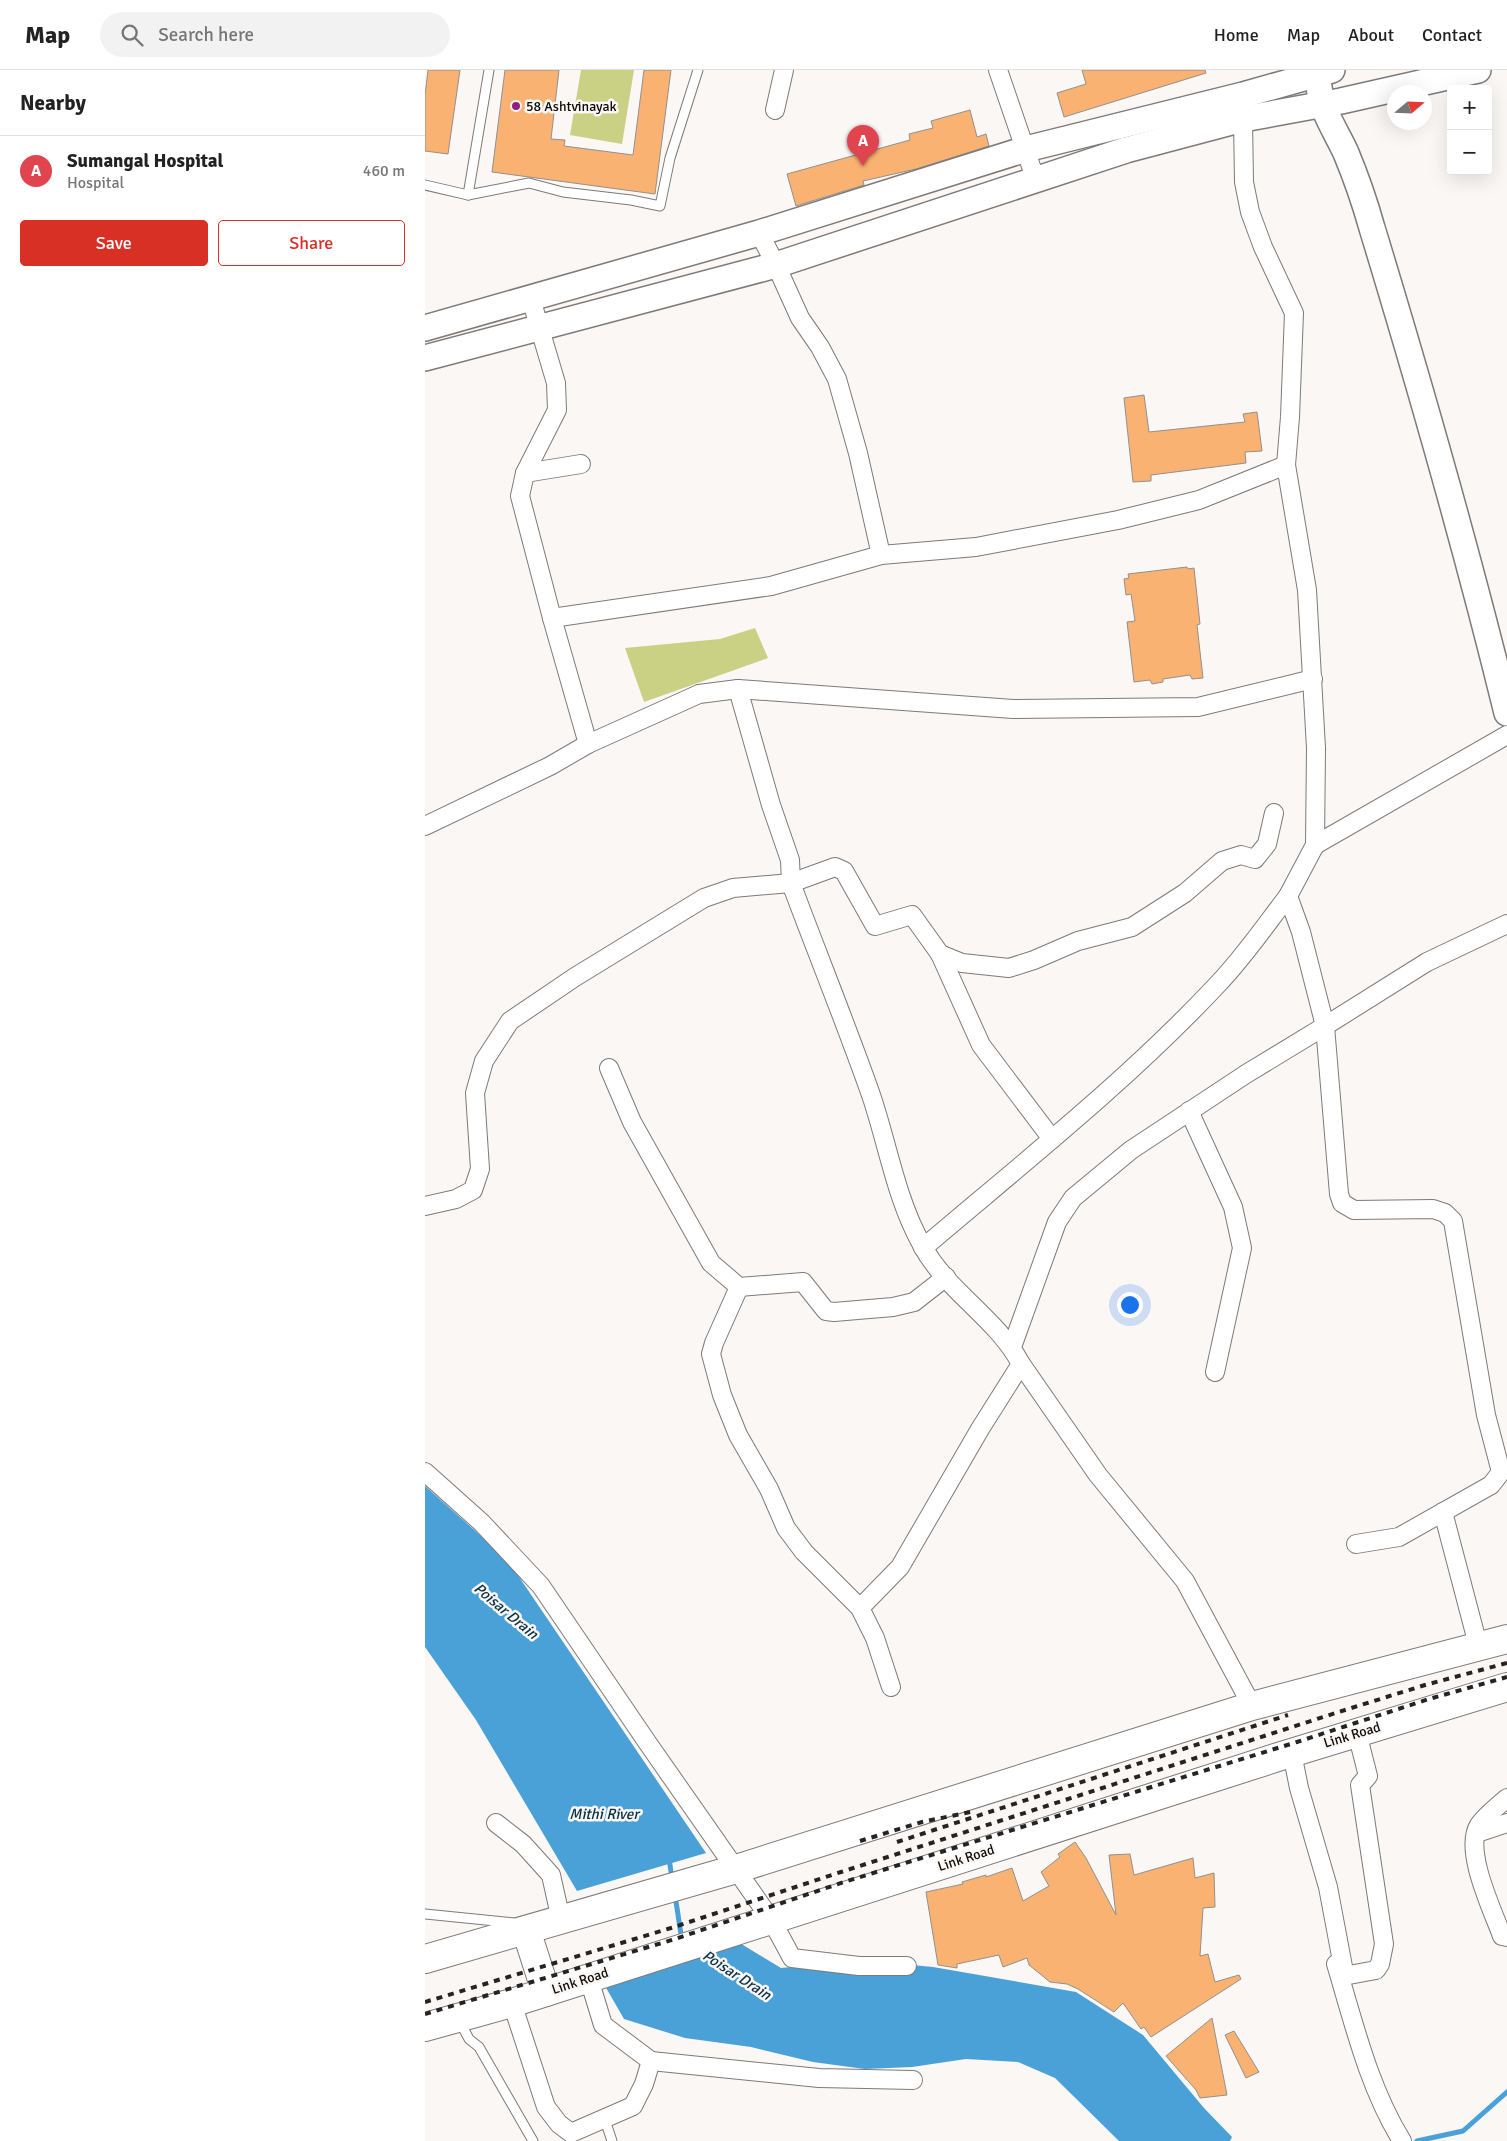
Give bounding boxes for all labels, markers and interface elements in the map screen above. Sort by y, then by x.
search box [100,12,450,57]
text: Map [25,20,70,50]
icon: search [118,21,146,49]
text: Search here [158,23,254,47]
text: Home [1214,24,1259,46]
text: Map [1287,24,1320,46]
text: About [1348,24,1394,46]
text: Contact [1422,24,1482,46]
north arrow [1387,85,1432,130]
map controls [1447,85,1492,175]
button: + [1447,85,1492,130]
text: Nearby [20,90,86,116]
place label: 58 Ashtvinayak [526,98,617,115]
marker: 58 Ashtvinayak [510,100,522,112]
pin: A [847,125,879,166]
button: − [1447,130,1492,175]
text: Sumangal Hospital [67,149,224,173]
text: A [31,161,41,181]
text: 460 m [363,161,405,181]
text: Hospital [67,173,124,193]
button: Save [20,220,208,266]
button: Share [218,220,405,266]
your location [1117,1292,1143,1318]
water label: Poisar Drain [470,1579,542,1643]
street label: Link Road [1322,1718,1382,1752]
water label: Mithi River [569,1805,641,1823]
street label: Link Road [936,1841,996,1875]
water label: Poisar Drain [699,1946,775,2004]
street label: Link Road [550,1964,610,1998]

